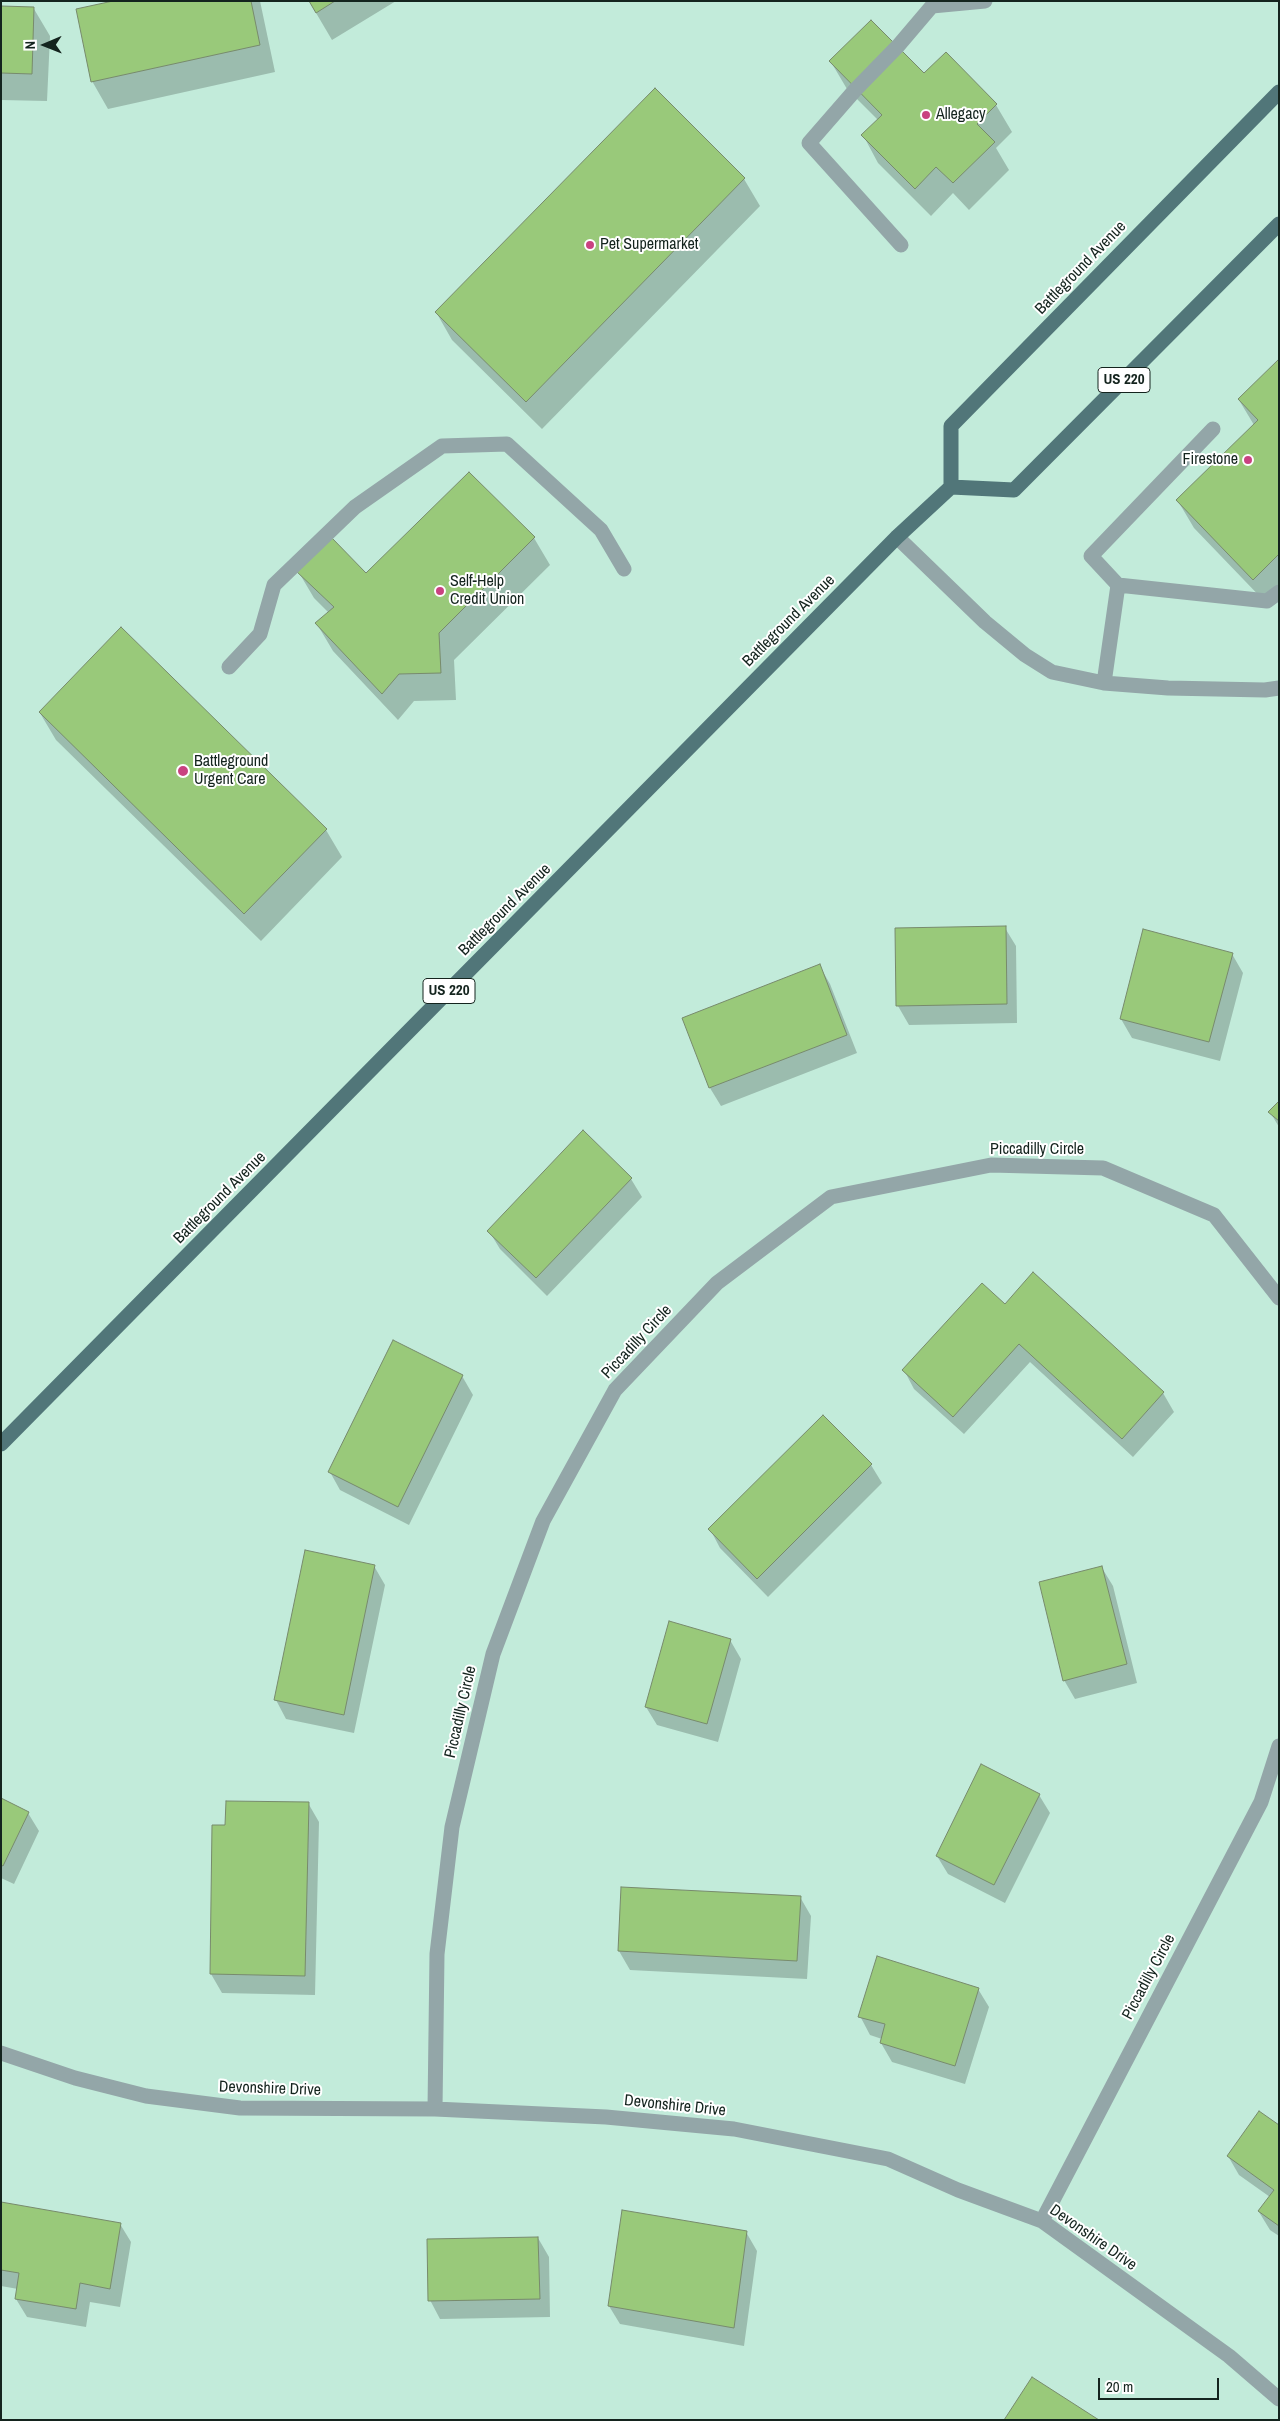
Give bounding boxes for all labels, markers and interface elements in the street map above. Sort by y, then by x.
north arrow [20,20,70,70]
text: N [21,41,39,50]
place label: Allegacy [936,105,986,125]
marker: Allegacy [920,109,932,121]
street label: Battleground Avenue [1032,217,1130,319]
place label: Pet Supermarket [600,235,698,255]
marker: Pet Supermarket [584,239,596,251]
road number: US 220 [1098,368,1150,392]
place label: Firestone [1183,450,1238,470]
marker: Firestone [1242,454,1254,466]
street label: Battleground Avenue [739,571,839,671]
place label: Self-Help Credit Union [450,572,524,610]
marker: Self-Help Credit Union [434,585,446,597]
place label: Battleground Urgent Care [194,752,268,790]
marker: Battleground Urgent Care [176,764,190,778]
street label: Battleground Avenue [455,860,555,960]
road number: US 220 [423,978,475,1004]
street label: Piccadilly Circle [990,1140,1084,1160]
street label: Battleground Avenue [170,1148,270,1248]
street label: Piccadilly Circle [598,1301,676,1383]
street label: Piccadilly Circle [441,1664,481,1760]
street label: Piccadilly Circle [1118,1931,1180,2023]
street label: Devonshire Drive [219,2078,321,2100]
street label: Devonshire Drive [623,2091,727,2121]
street label: Devonshire Drive [1046,2201,1140,2275]
scale bar [1100,2368,1221,2400]
text: 20 m [1106,2376,1133,2397]

